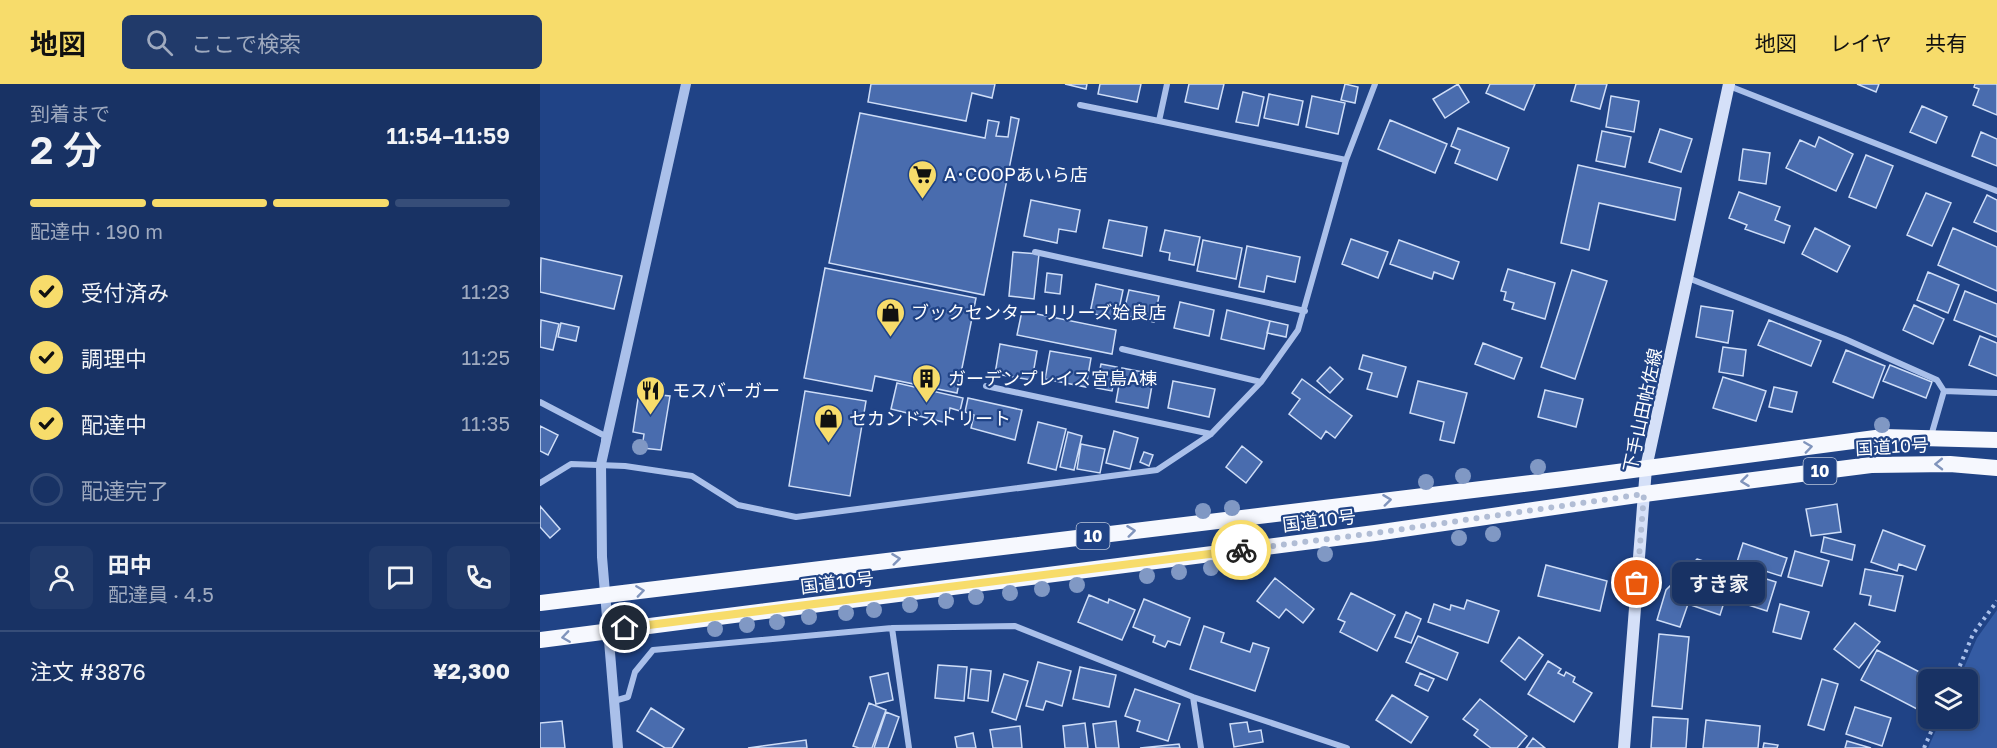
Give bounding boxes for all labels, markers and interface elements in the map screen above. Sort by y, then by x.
search box [122,15,542,69]
icon: search [143,26,176,59]
text: 地図 [30,27,86,60]
text: ここで検索 [191,30,301,57]
text: 地図 [1755,30,1797,56]
text: レイヤ [1830,30,1892,56]
text: 共有 [1925,30,1967,56]
text: 到着まで [30,101,110,125]
text: 11:54–11:59 [386,122,510,149]
text: 2 分 [30,126,102,173]
supermarket icon: A･COOPあいら店 [907,158,939,200]
place label: A･COOPあいら店 [944,163,1088,185]
text: 配達中 · 190 m [30,219,163,243]
icon: check [30,275,63,308]
text: 受付済み [81,279,169,306]
text: 11:23 [461,279,510,303]
shop icon: ブックセンター リリーズ姶良店 [874,296,906,338]
place label: ブックセンター リリーズ姶良店 [911,301,1167,323]
icon: check [30,341,63,374]
text: 調理中 [81,345,147,372]
text: 11:25 [461,345,510,369]
street label: 下手山田帖佐線 [1618,346,1666,474]
building icon: ガーデンプレイス宮島A棟 [911,362,943,404]
place label: ガーデンプレイス宮島A棟 [948,367,1157,389]
restaurant icon: モスバーガー [635,374,667,416]
place label: モスバーガー [672,379,780,401]
shop icon: セカンドストリート [812,402,844,444]
icon: check [30,407,63,440]
place label: セカンドストリート [849,407,1011,429]
text: 配達中 [81,411,147,438]
text: 11:35 [461,411,510,435]
street label: 国道10号 [1855,433,1929,459]
one-way arrow [1804,442,1813,454]
road number: 10 [1804,458,1836,484]
one-way arrow [1934,458,1943,470]
one-way arrow [1740,474,1749,487]
text: 配達完了 [81,477,169,504]
one-way arrow [1383,494,1392,507]
street label: 国道10号 [1281,505,1357,535]
courier [1211,520,1271,580]
road number: 10 [1076,523,1110,549]
one-way arrow [1127,525,1136,538]
icon: bike [1225,534,1258,567]
button: person [30,546,93,609]
button: chat [369,546,432,609]
button: phone [447,546,510,609]
text: 田中 [108,551,152,578]
one-way arrow [891,554,900,566]
pin [1611,557,1662,608]
callout: すき家 [1673,562,1766,604]
icon: bag [1620,566,1653,599]
street label: 国道10号 [799,567,875,597]
text: すき家 [1689,571,1749,595]
text: 配達員 · 4.5 [108,582,214,606]
one-way arrow [635,585,644,597]
pin [599,602,650,653]
icon: home [608,611,641,644]
one-way arrow [561,630,570,642]
text: ¥2,300 [433,657,510,684]
text: 注文 #3876 [30,658,146,685]
map controls [1918,669,1978,729]
button: layers [1918,669,1978,729]

